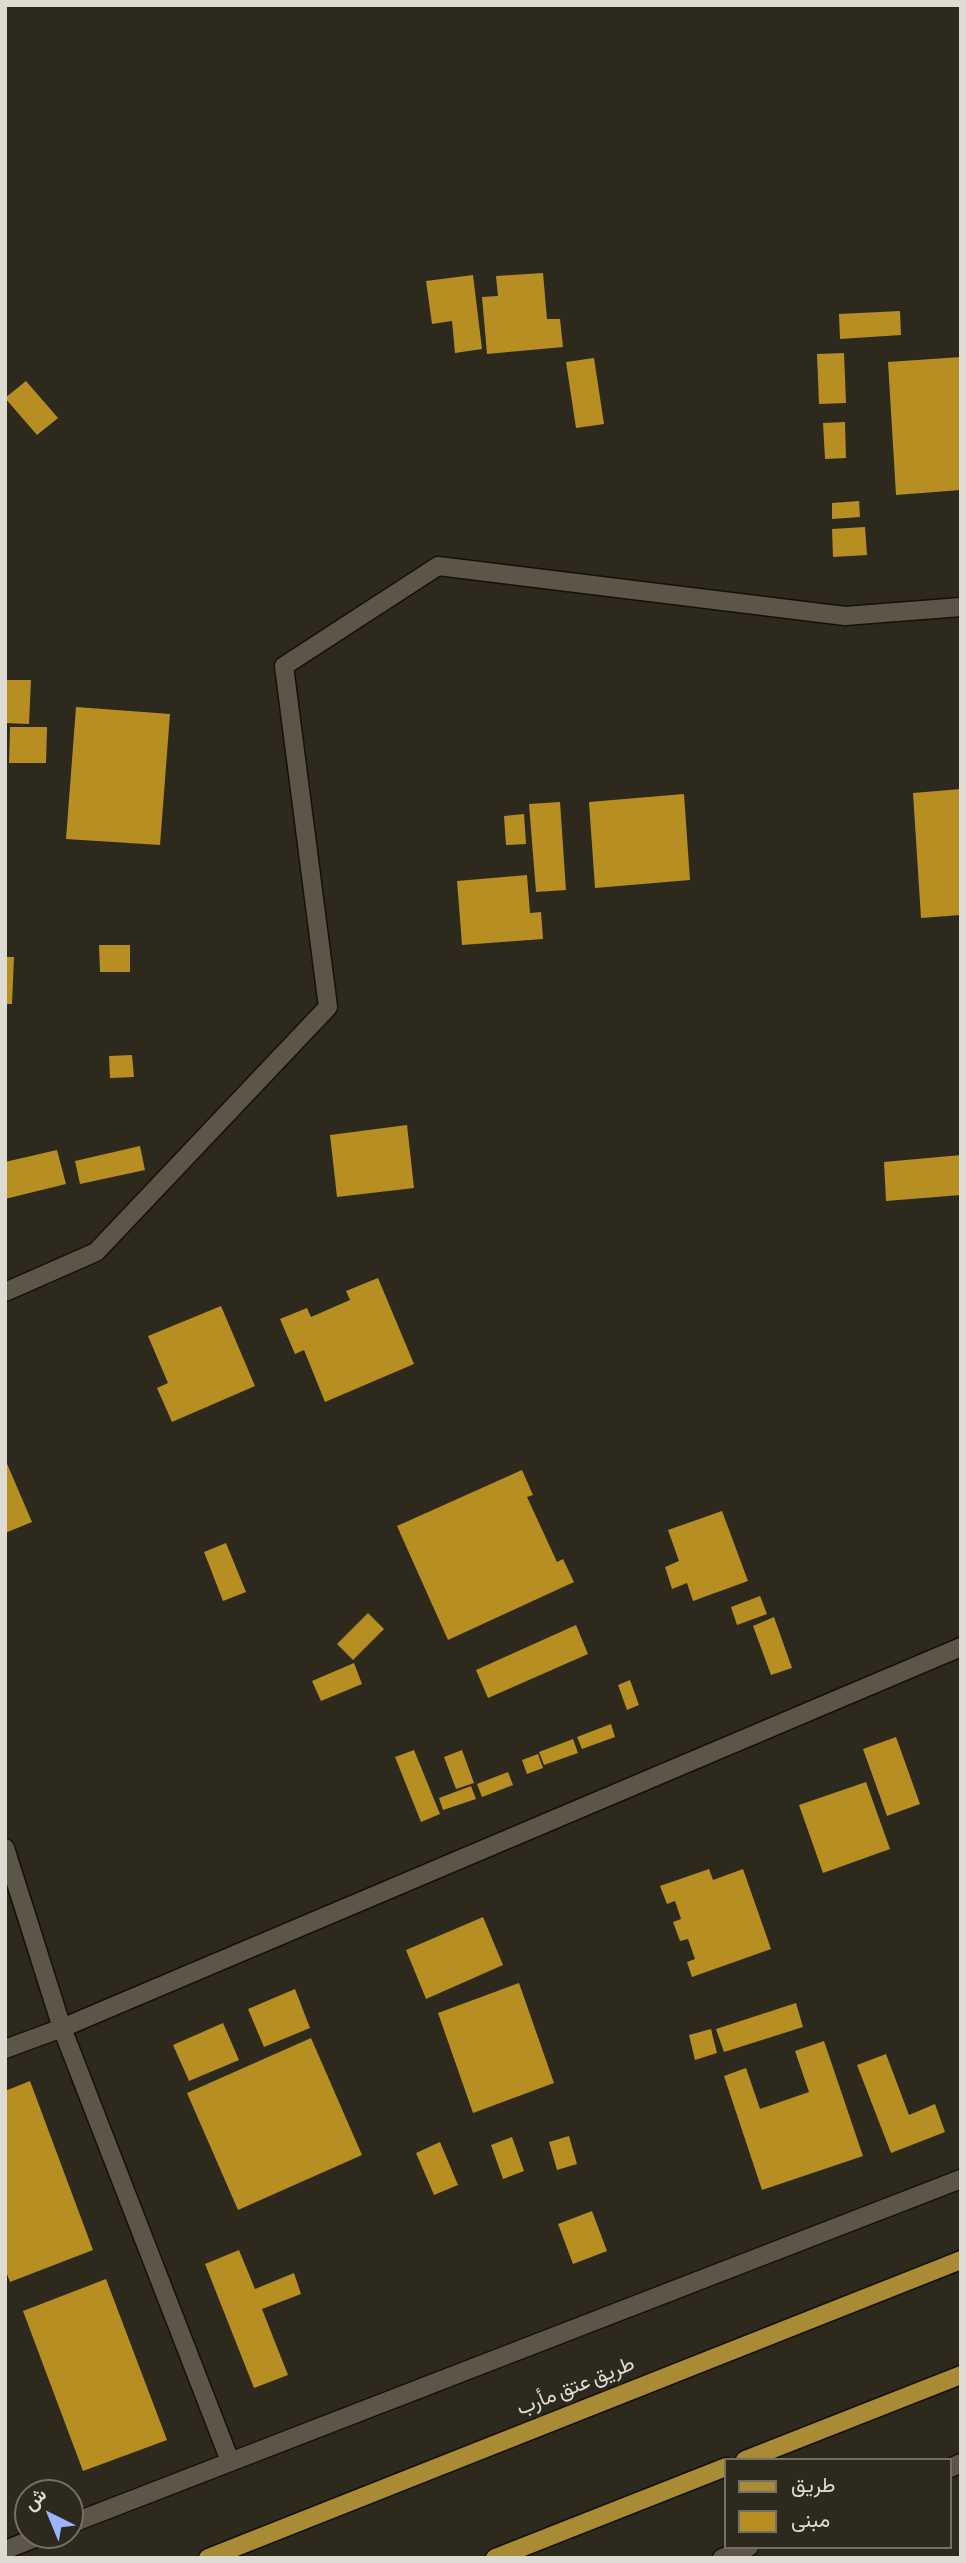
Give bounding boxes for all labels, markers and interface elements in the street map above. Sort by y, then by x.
street label: طريق عتق مأرب [513,2352,639,2422]
legend [724,2458,952,2549]
text: طريق [791,2473,836,2498]
north arrow [14,2479,84,2549]
text: ش [20,2484,52,2516]
text: مبنى [791,2508,830,2533]

